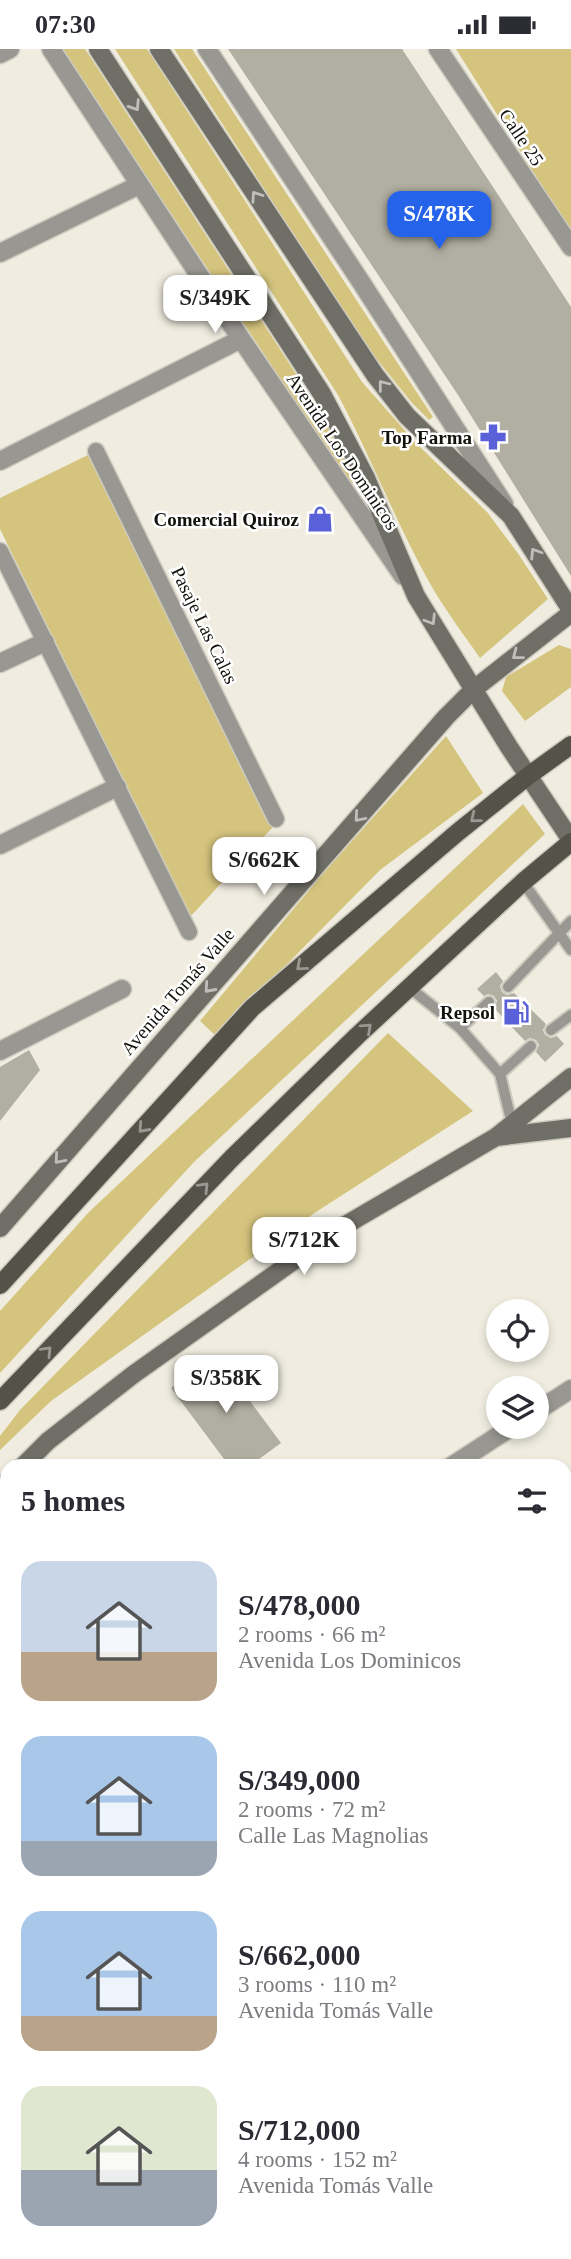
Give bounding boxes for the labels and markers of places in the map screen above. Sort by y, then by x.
pin: S/478K [382,191,496,251]
pin: S/349K [158,275,272,335]
pharmacy icon: Top Farma [478,422,508,452]
place label: Top Farma [381,427,472,448]
shop icon: Comercial Quiroz [305,504,335,534]
place label: Comercial Quiroz [154,509,300,530]
pin: S/662K [207,837,321,897]
fuel station icon: Repsol [501,997,531,1027]
place label: Repsol [440,1002,495,1023]
pin: S/712K [247,1217,361,1277]
pin: S/358K [169,1355,283,1415]

